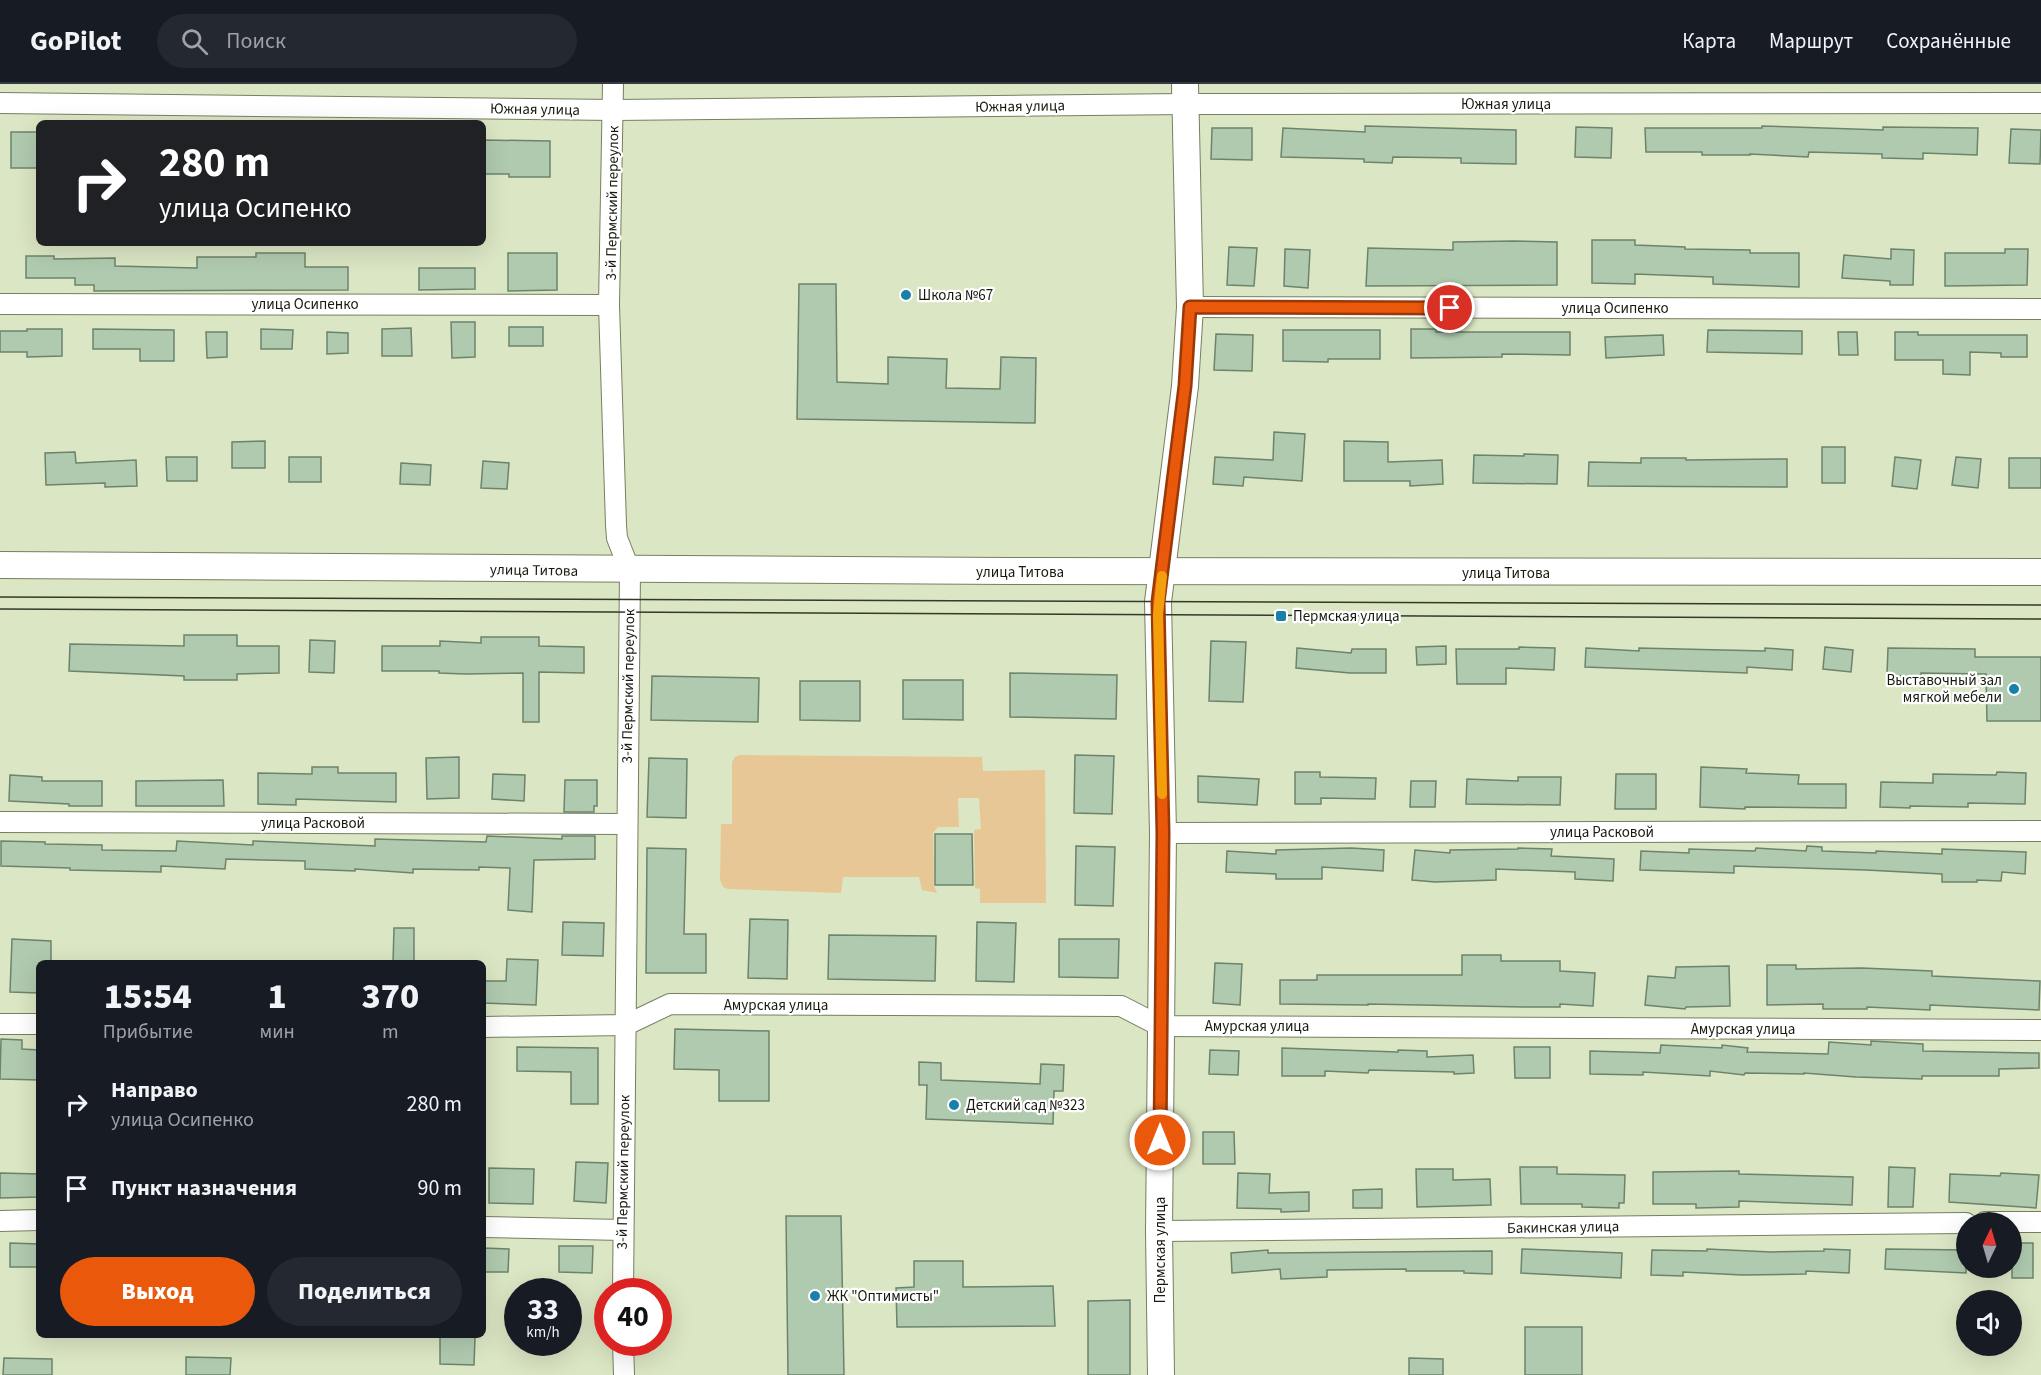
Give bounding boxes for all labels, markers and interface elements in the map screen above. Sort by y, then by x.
search box [157,14,577,68]
text: GoPilot [30,21,121,61]
icon: search [178,25,211,58]
text: Поиск [226,25,286,57]
text: Карта [1682,26,1736,56]
text: Маршрут [1769,26,1853,56]
text: Сохранённые [1886,26,2011,56]
street label: Южная улица [1461,94,1551,115]
street label: Южная улица [975,95,1065,118]
street label: Южная улица [490,98,580,121]
street label: 3-й Пермский переулок [601,125,624,281]
text: 280 m [159,133,270,193]
icon: right [60,144,138,222]
text: улица Осипенко [159,189,352,228]
pin [1424,282,1475,333]
place label: Школа №67 [918,285,993,306]
marker: Школа №67 [899,288,913,302]
icon: arrive [1433,291,1466,324]
street label: улица Осипенко [251,294,359,315]
street label: улица Осипенко [1561,298,1669,319]
street label: улица Титова [490,559,578,582]
street label: улица Титова [976,562,1064,583]
street label: улица Титова [1462,563,1550,584]
place label: Пермская улица [1293,606,1400,627]
street label: 3-й Пермский переулок [617,608,640,764]
marker: Пермская улица [1274,609,1288,623]
place label: Выставочный зал мягкой мебели [1886,670,2002,708]
marker: Выставочный зал мягкой мебели [2007,682,2021,696]
street label: улица Расковой [261,813,365,834]
street label: улица Расковой [1550,822,1654,843]
text: 15:54 [104,971,192,1022]
text: 1 [268,971,287,1022]
text: 370 [362,971,419,1022]
street label: Амурская улица [724,995,828,1016]
street label: Амурская улица [1205,1016,1309,1037]
text: Прибытие [103,1018,193,1046]
text: мин [260,1018,295,1046]
text: m [382,1018,399,1046]
street label: Амурская улица [1691,1019,1795,1040]
text: Направо [111,1074,198,1106]
icon: right [60,1088,93,1121]
text: 280 m [407,1088,462,1120]
street label: 3-й Пермский переулок [612,1094,635,1250]
place label: Детский сад №323 [966,1095,1085,1116]
marker: Детский сад №323 [947,1098,961,1112]
text: улица Осипенко [111,1106,254,1134]
position arrow [1128,1108,1192,1172]
icon: arrive [60,1172,93,1205]
text: Пункт назначения [111,1172,297,1204]
text: 90 m [417,1172,462,1204]
street label: Пермская улица [1150,1197,1171,1303]
north arrow [1956,1212,2022,1278]
map controls [1956,1212,2022,1356]
street label: Бакинская улица [1507,1216,1619,1239]
button: Выход [60,1257,255,1326]
button: Поделиться [267,1257,462,1326]
speed limit sign: 40 [594,1278,672,1356]
place label: ЖК "Оптимисты" [827,1286,939,1307]
text: 33 [527,1288,559,1331]
marker: ЖК "Оптимисты" [808,1289,822,1303]
button: sound [1956,1290,2022,1356]
text: km/h [526,1322,560,1343]

